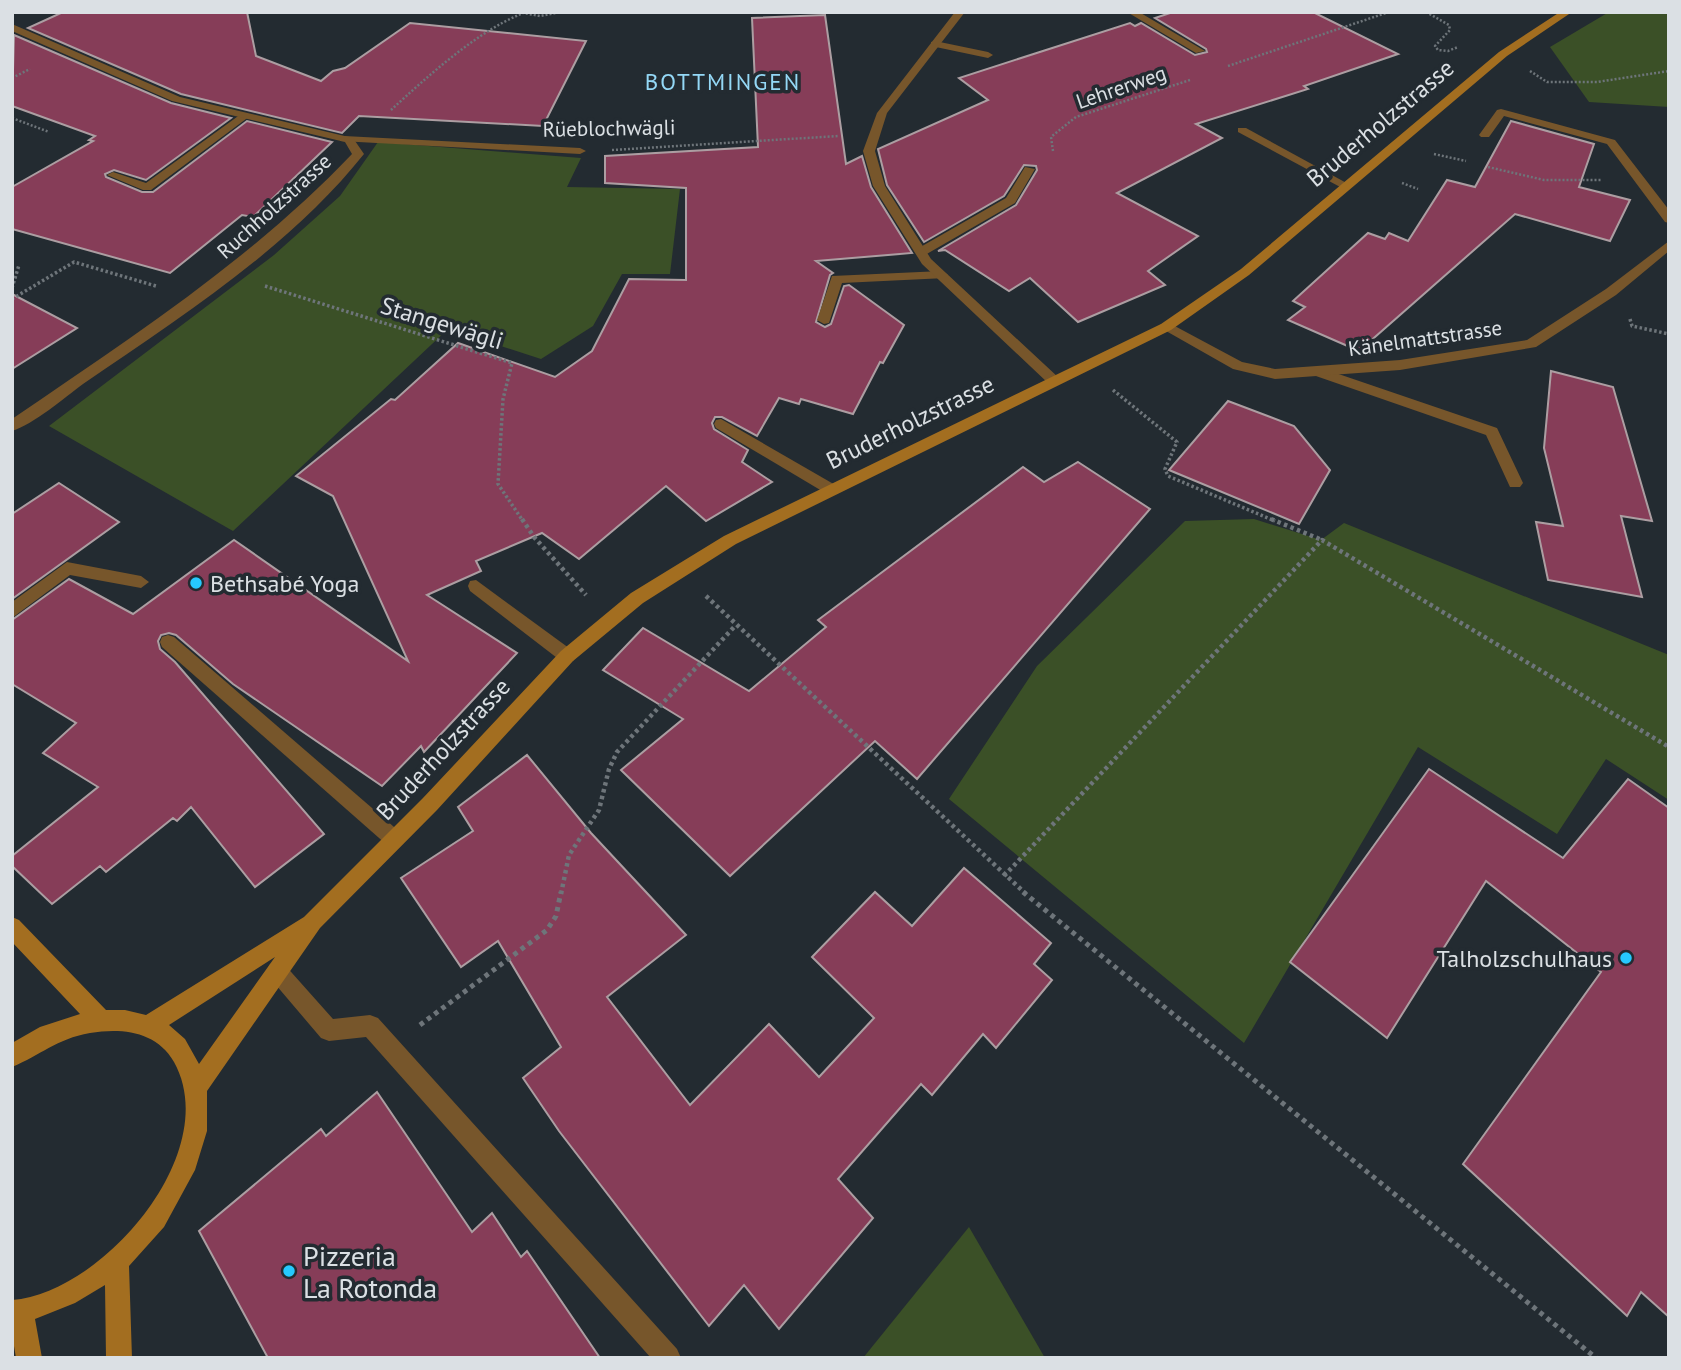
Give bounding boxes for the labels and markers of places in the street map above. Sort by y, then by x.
place label: Bethsabé Yoga [210,568,359,599]
marker: Bethsabé Yoga [188,575,204,591]
place label: Talholzschulhaus [1436,943,1612,974]
marker: Talholzschulhaus [1618,950,1634,966]
place label: Pizzeria La Rotonda [303,1237,437,1306]
marker: Pizzeria La Rotonda [281,1263,297,1279]

